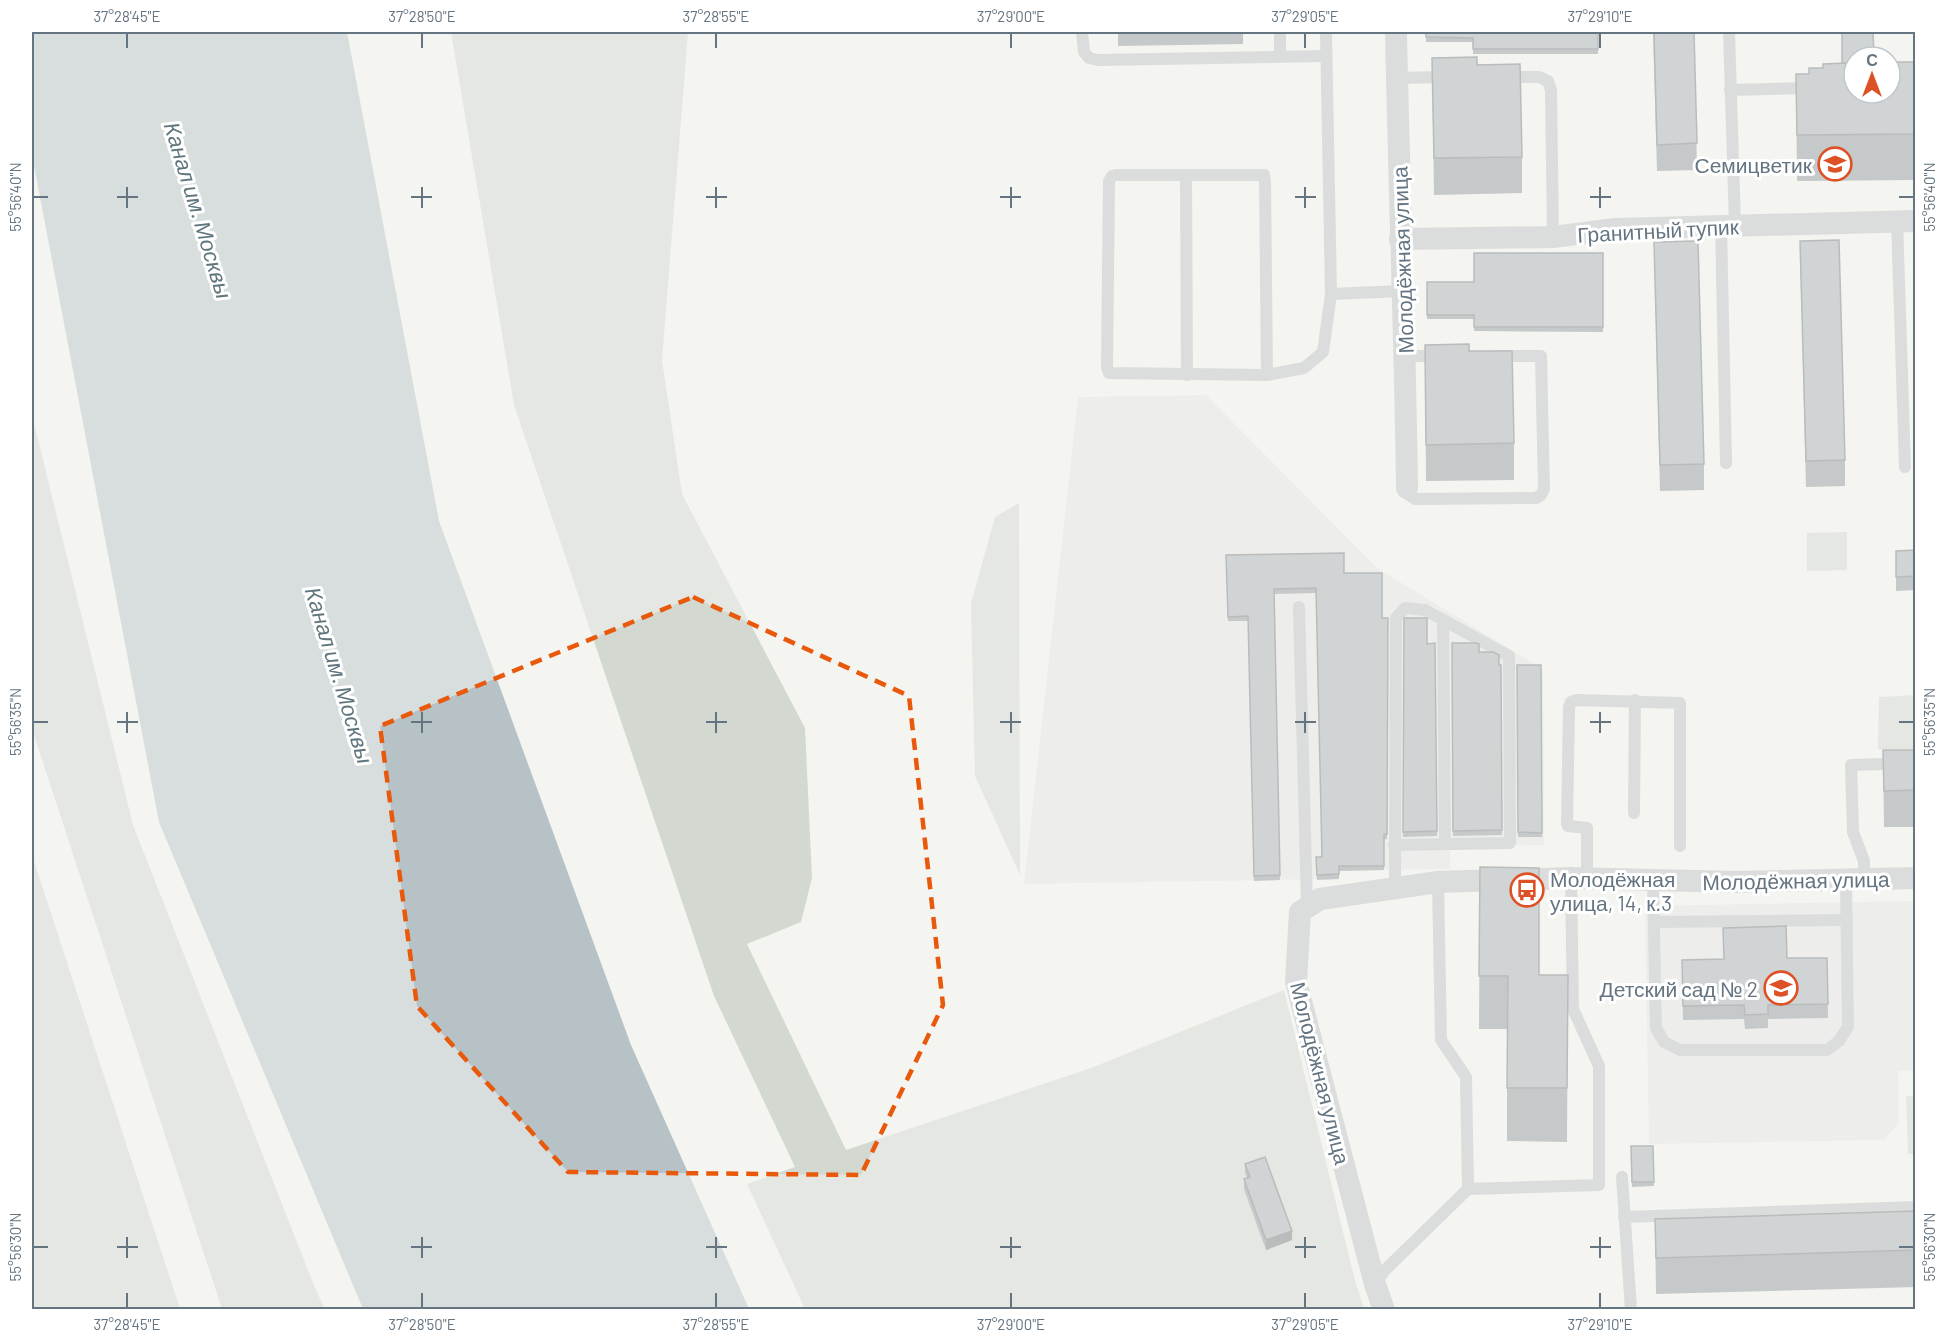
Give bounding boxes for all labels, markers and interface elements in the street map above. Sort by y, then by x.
text: 37°28'45"E [93,7,161,25]
text: 37°28'50"E [388,7,456,25]
text: 37°28'55"E [683,7,749,25]
text: 37°29'00"E [977,7,1045,25]
text: 37°29'05"E [1271,7,1339,25]
text: 37°29'10"E [1567,7,1633,25]
north arrow [1842,45,1902,105]
text: С [1866,50,1878,69]
water label: Канал им. Москвы [160,119,238,301]
school or university icon: Семицветик [1817,146,1853,182]
place label: Семицветик [1695,152,1813,177]
text: 55°56'40"N [6,162,24,232]
text: 55°56'40"N [1920,162,1938,232]
street label: Молодёжная улица [1386,166,1418,354]
street label: Гранитный тупик [1577,213,1740,247]
water label: Канал им. Москвы [301,584,379,766]
text: 55°56'35"N [6,688,24,756]
text: 55°56'35"N [1920,688,1938,756]
place label: Молодёжная улица, 14, к.3 [1550,866,1675,915]
street label: Молодёжная улица [1702,866,1890,894]
bus stop icon: Молодёжная улица, 14, к.3 [1509,872,1545,908]
school or university icon: Детский сад № 2 [1763,970,1799,1006]
place label: Детский сад № 2 [1599,976,1758,1001]
street label: Молодёжная улица [1286,979,1356,1167]
text: 55°56'30"N [6,1213,24,1281]
text: 55°56'30"N [1920,1213,1938,1281]
text: 37°28'45"E [93,1315,161,1333]
text: 37°28'50"E [388,1315,456,1333]
text: 37°28'55"E [683,1315,749,1333]
text: 37°29'00"E [977,1315,1045,1333]
text: 37°29'05"E [1271,1315,1339,1333]
text: 37°29'10"E [1567,1315,1633,1333]

